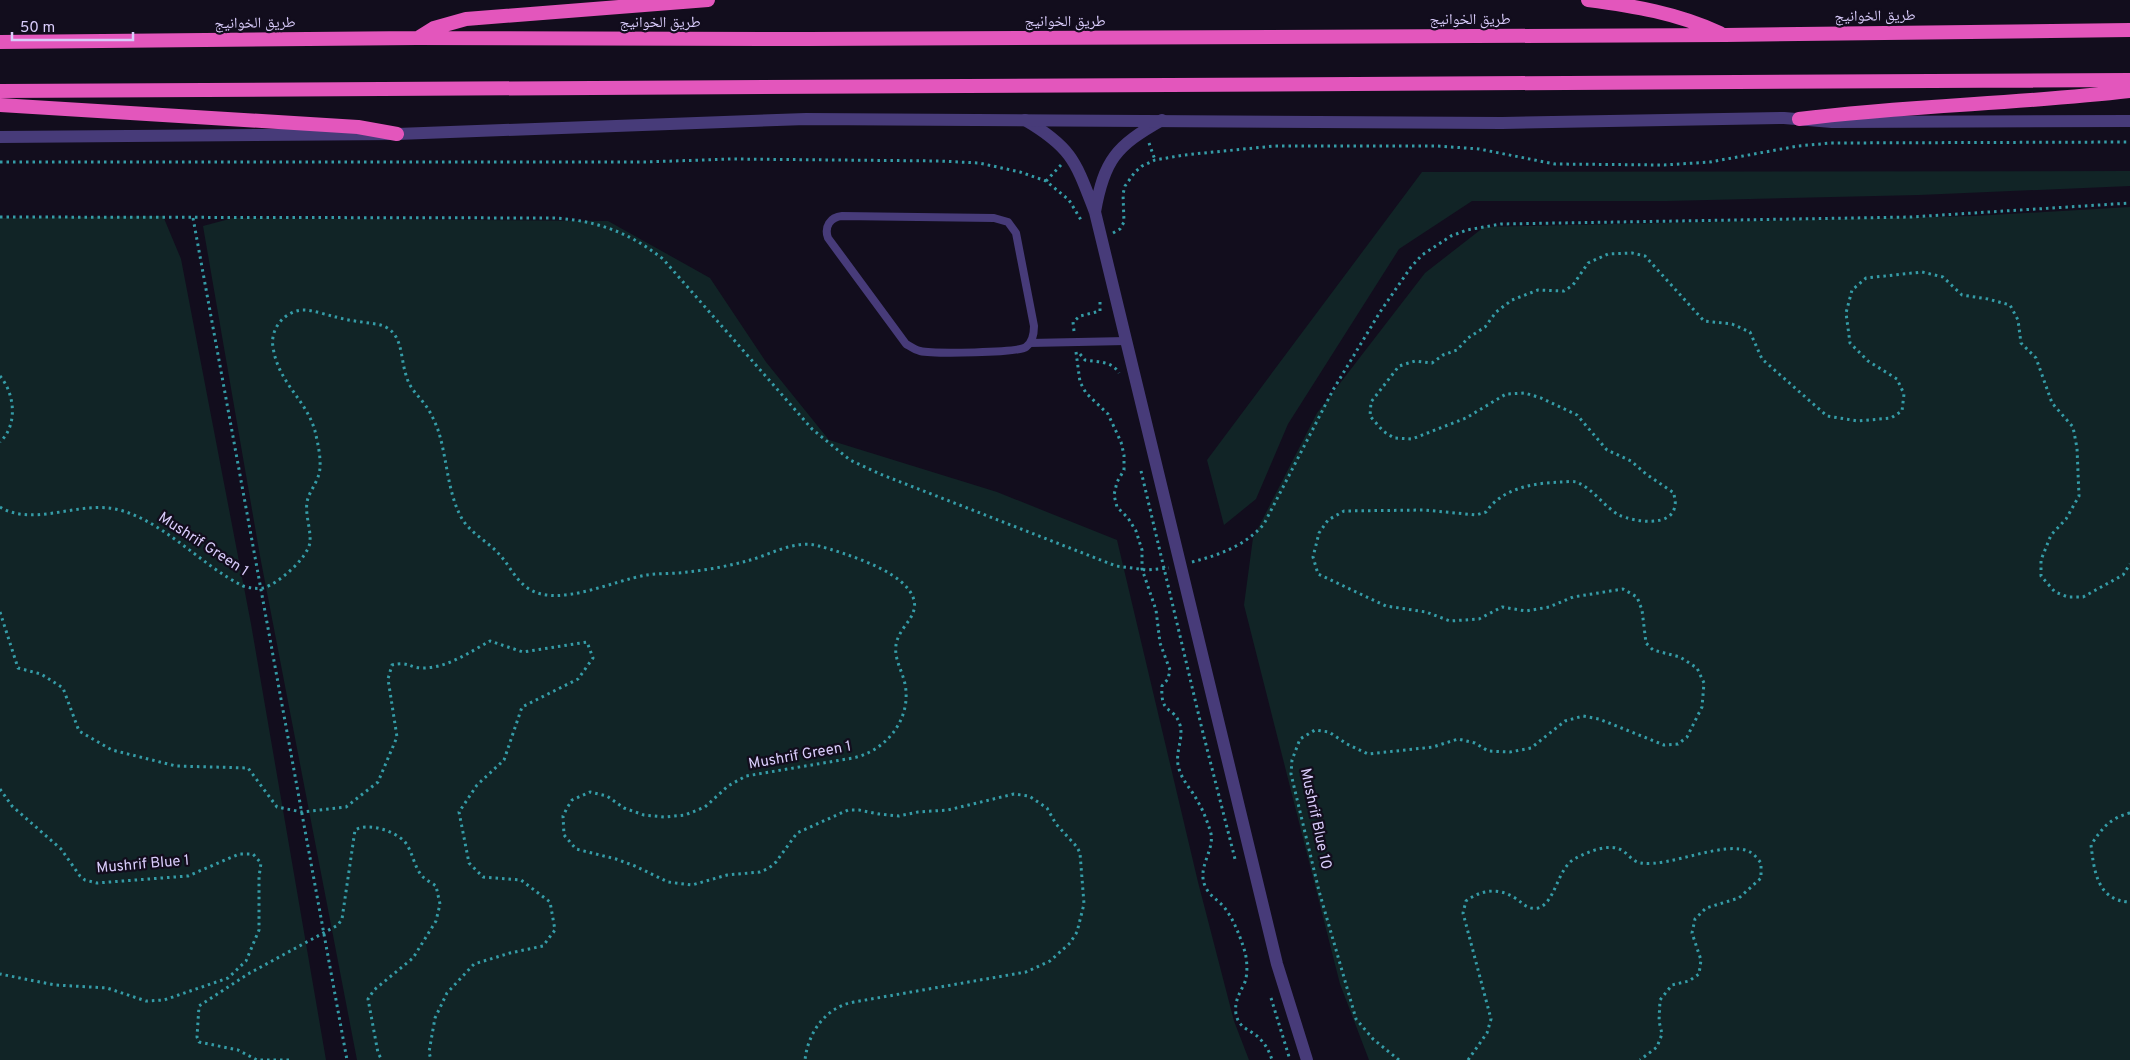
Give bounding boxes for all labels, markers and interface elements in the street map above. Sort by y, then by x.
street label: طريق الخوانيج [1834,7,1916,27]
scale bar [12,10,134,42]
street label: طريق الخوانيج [1429,11,1511,30]
street label: طريق الخوانيج [1024,13,1106,32]
street label: طريق الخوانيج [214,14,296,34]
street label: طريق الخوانيج [619,14,701,33]
text: 50 m [20,19,55,38]
street label: Mushrif Green 1 [154,509,252,581]
street label: Mushrif Green 1 [747,738,853,774]
street label: Mushrif Blue 10 [1295,767,1335,871]
street label: Mushrif Blue 1 [96,851,190,879]

